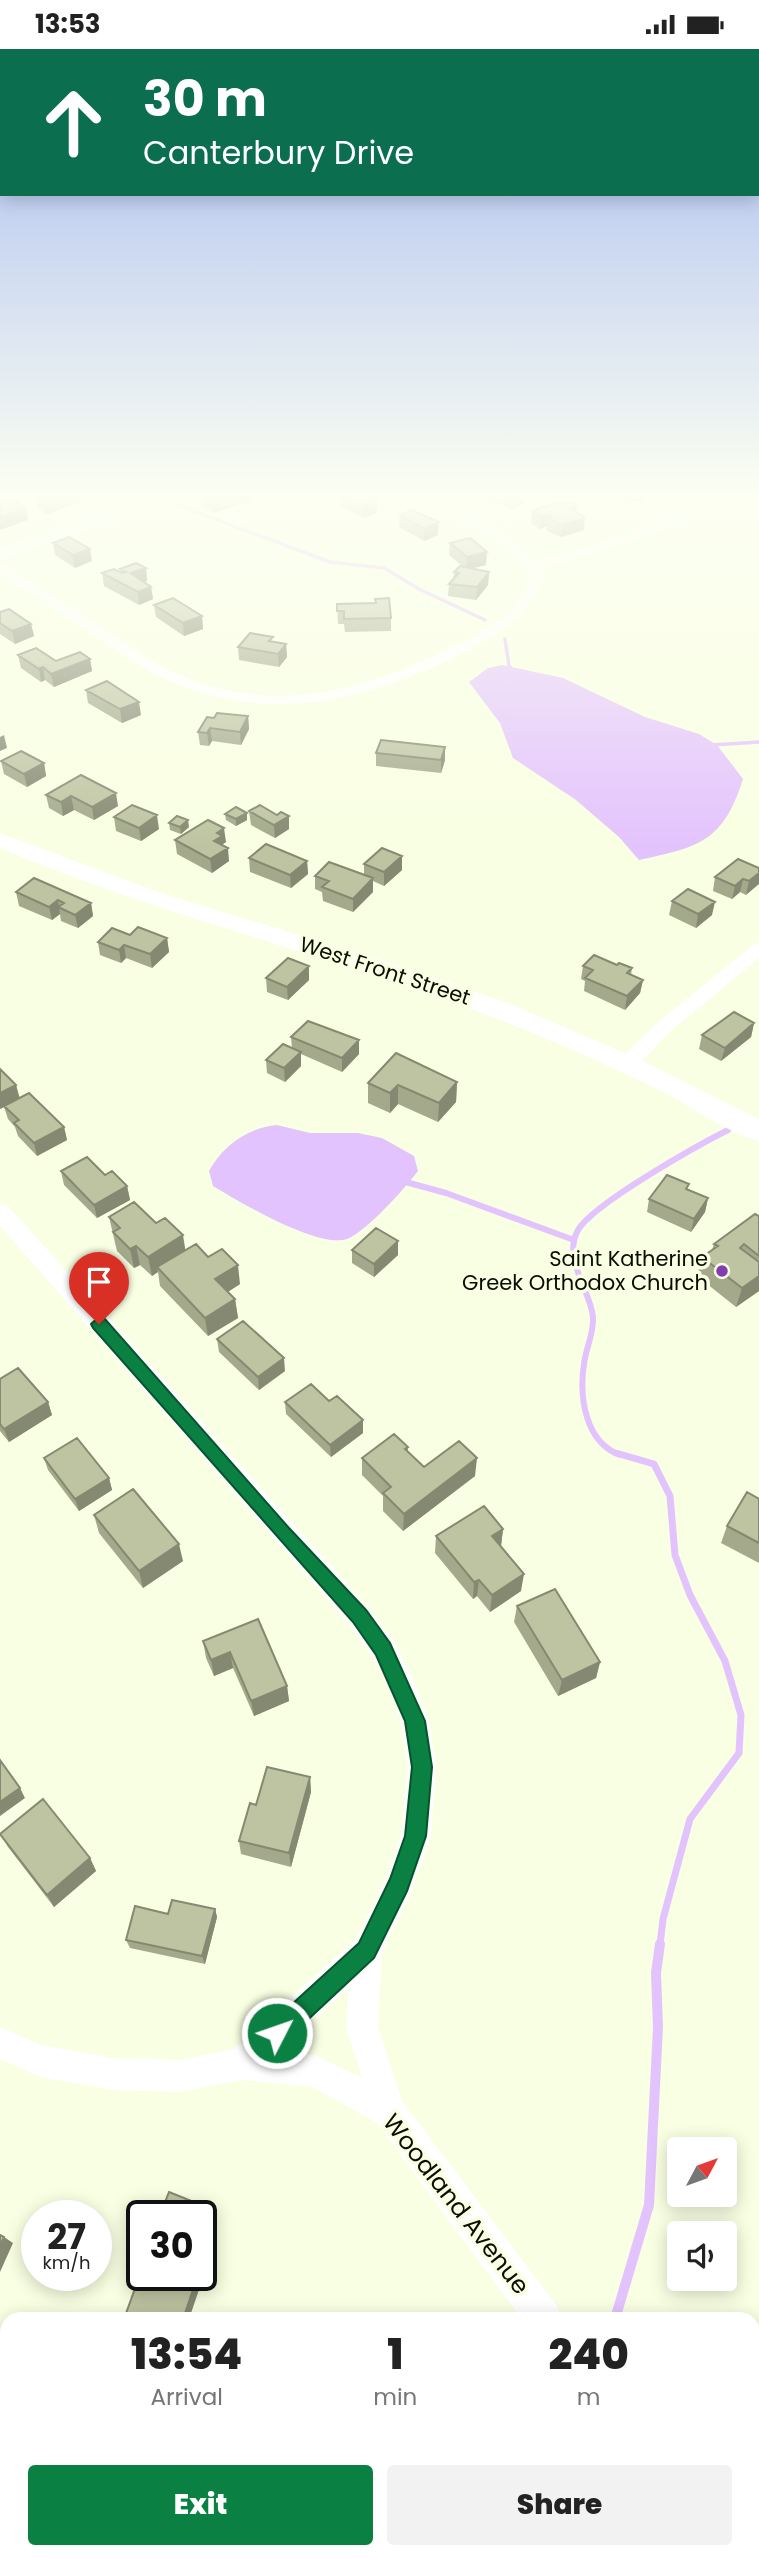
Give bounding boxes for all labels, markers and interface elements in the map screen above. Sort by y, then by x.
text: 13:53 [35,6,101,42]
text: 30 m [143,65,267,133]
icon: ahead [28,77,119,168]
text: Canterbury Drive [143,130,414,175]
street label: West Front Street [296,929,474,1012]
place label: Saint Katherine Greek Orthodox Church [462,1244,708,1297]
pin [69,1252,129,1324]
icon: arrive [80,1263,118,1301]
marker: Saint Katherine Greek Orthodox Church [714,1263,730,1279]
position arrow [240,1996,314,2070]
street label: Woodland Avenue [375,2107,537,2301]
north arrow [667,2137,737,2207]
map controls [667,2137,737,2291]
speed limit sign: 30 [126,2200,217,2291]
text: 27 [47,2212,86,2261]
button: sound [667,2221,737,2291]
text: km/h [43,2250,90,2275]
text: 13:54 [131,2325,242,2384]
text: 1 [387,2325,403,2384]
text: 240 [548,2325,629,2384]
text: Arrival [150,2381,223,2413]
text: min [373,2381,417,2413]
text: m [577,2381,601,2413]
button: Exit [28,2465,373,2545]
button: Share [387,2465,732,2545]

